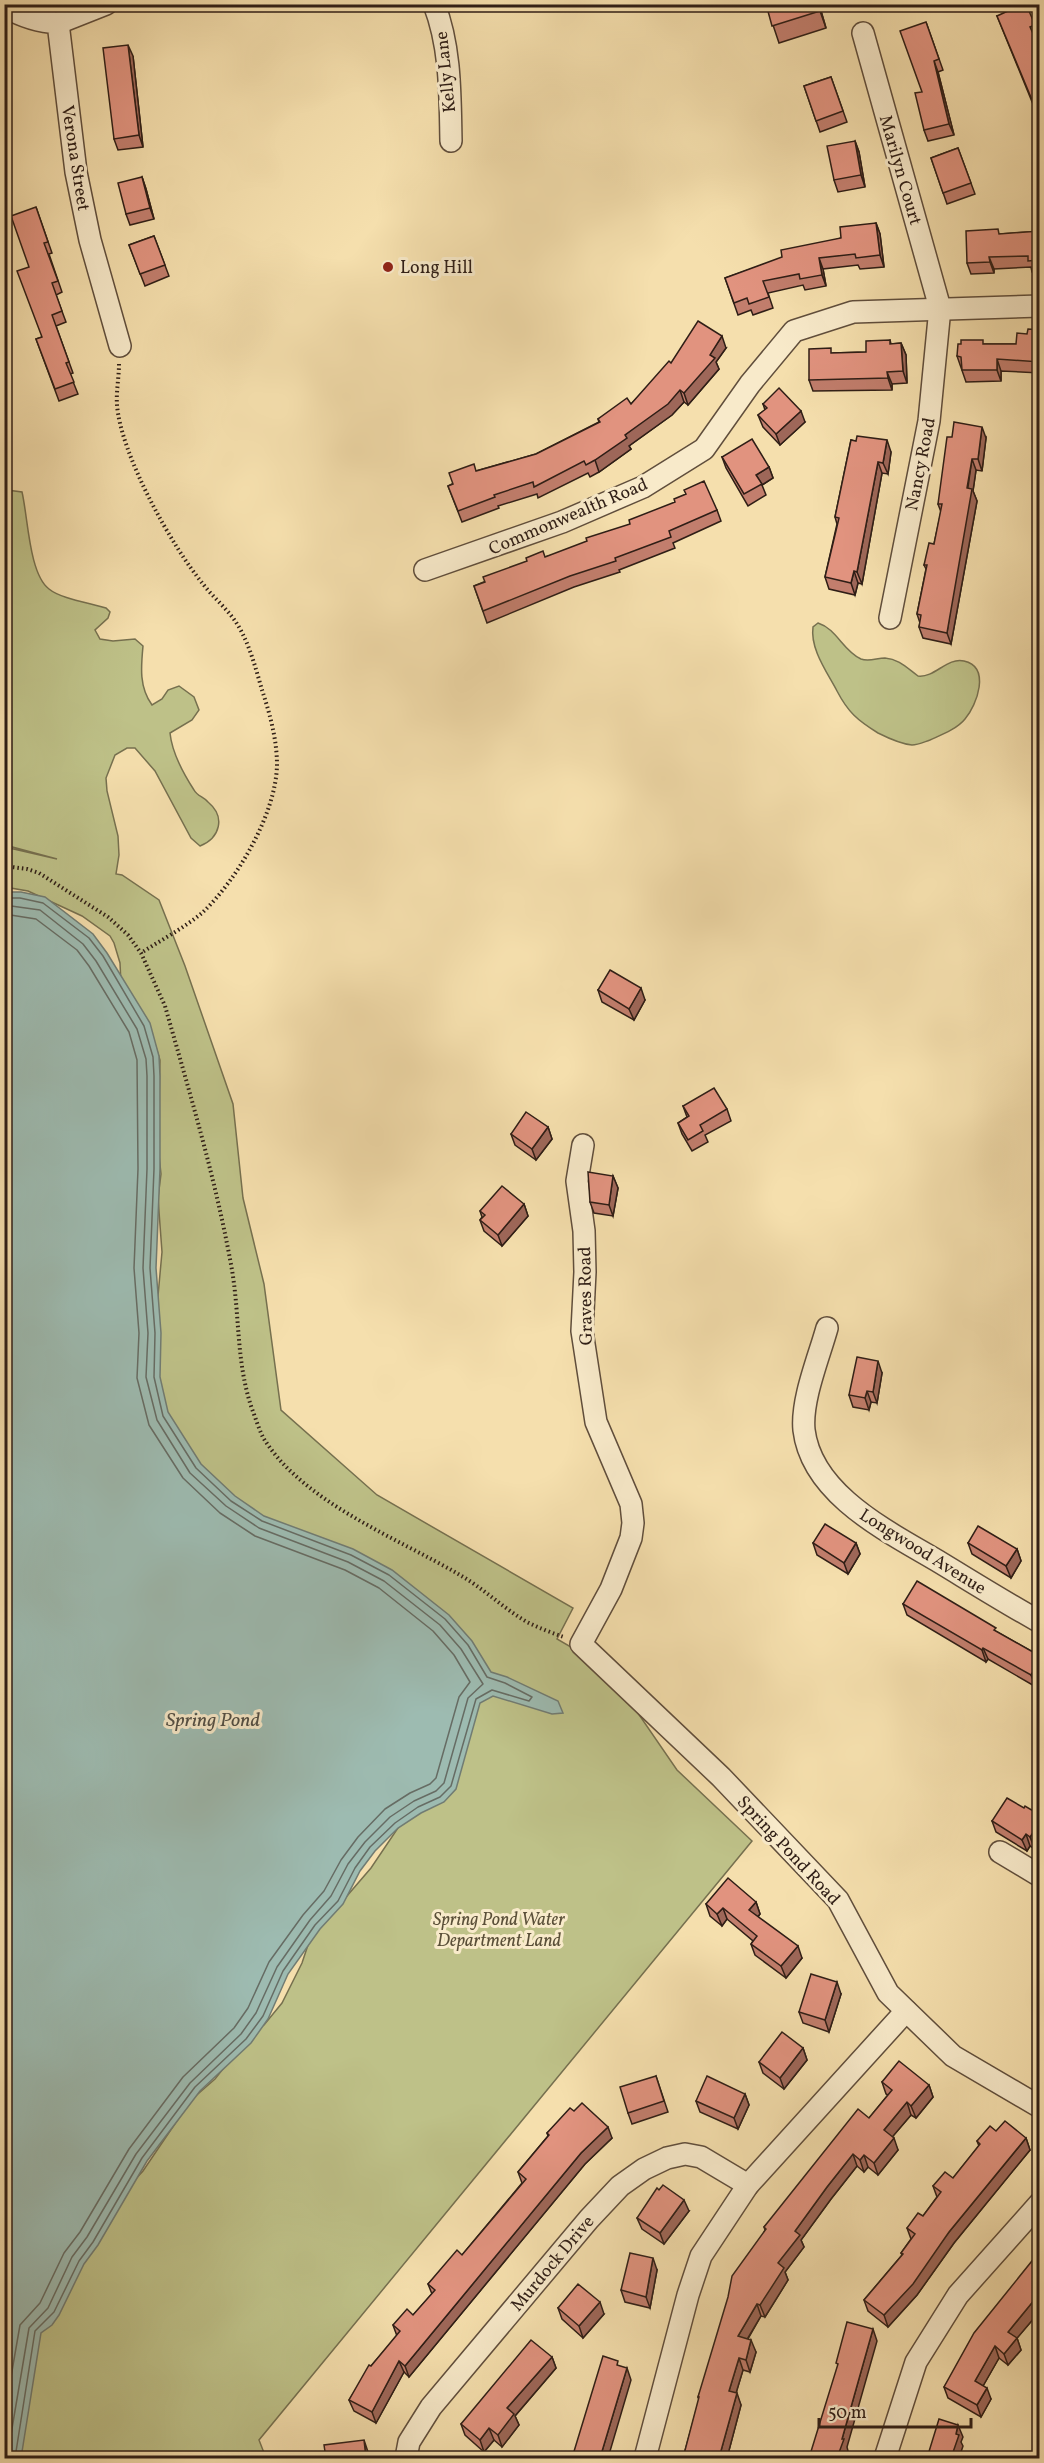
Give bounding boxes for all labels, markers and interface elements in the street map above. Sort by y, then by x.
street label: Kelly Lane [430,30,463,114]
street label: Verona Street [54,104,95,213]
street label: Marilyn Court [872,112,927,228]
place label: Long Hill [400,256,473,281]
marker: Long Hill [381,260,395,274]
street label: Nancy Road [900,415,943,513]
street label: Commonwealth Road [485,473,652,562]
street label: Graves Road [573,1246,600,1346]
street label: Longwood Avenue [854,1503,990,1601]
water label: Spring Pond [166,1707,260,1735]
street label: Spring Pond Road [730,1791,845,1911]
park label: Spring Pond Water Department Land [433,1908,565,1954]
street label: Murdock Drive [505,2210,601,2317]
scale bar [819,2391,970,2429]
text: 50 m [828,2401,867,2426]

